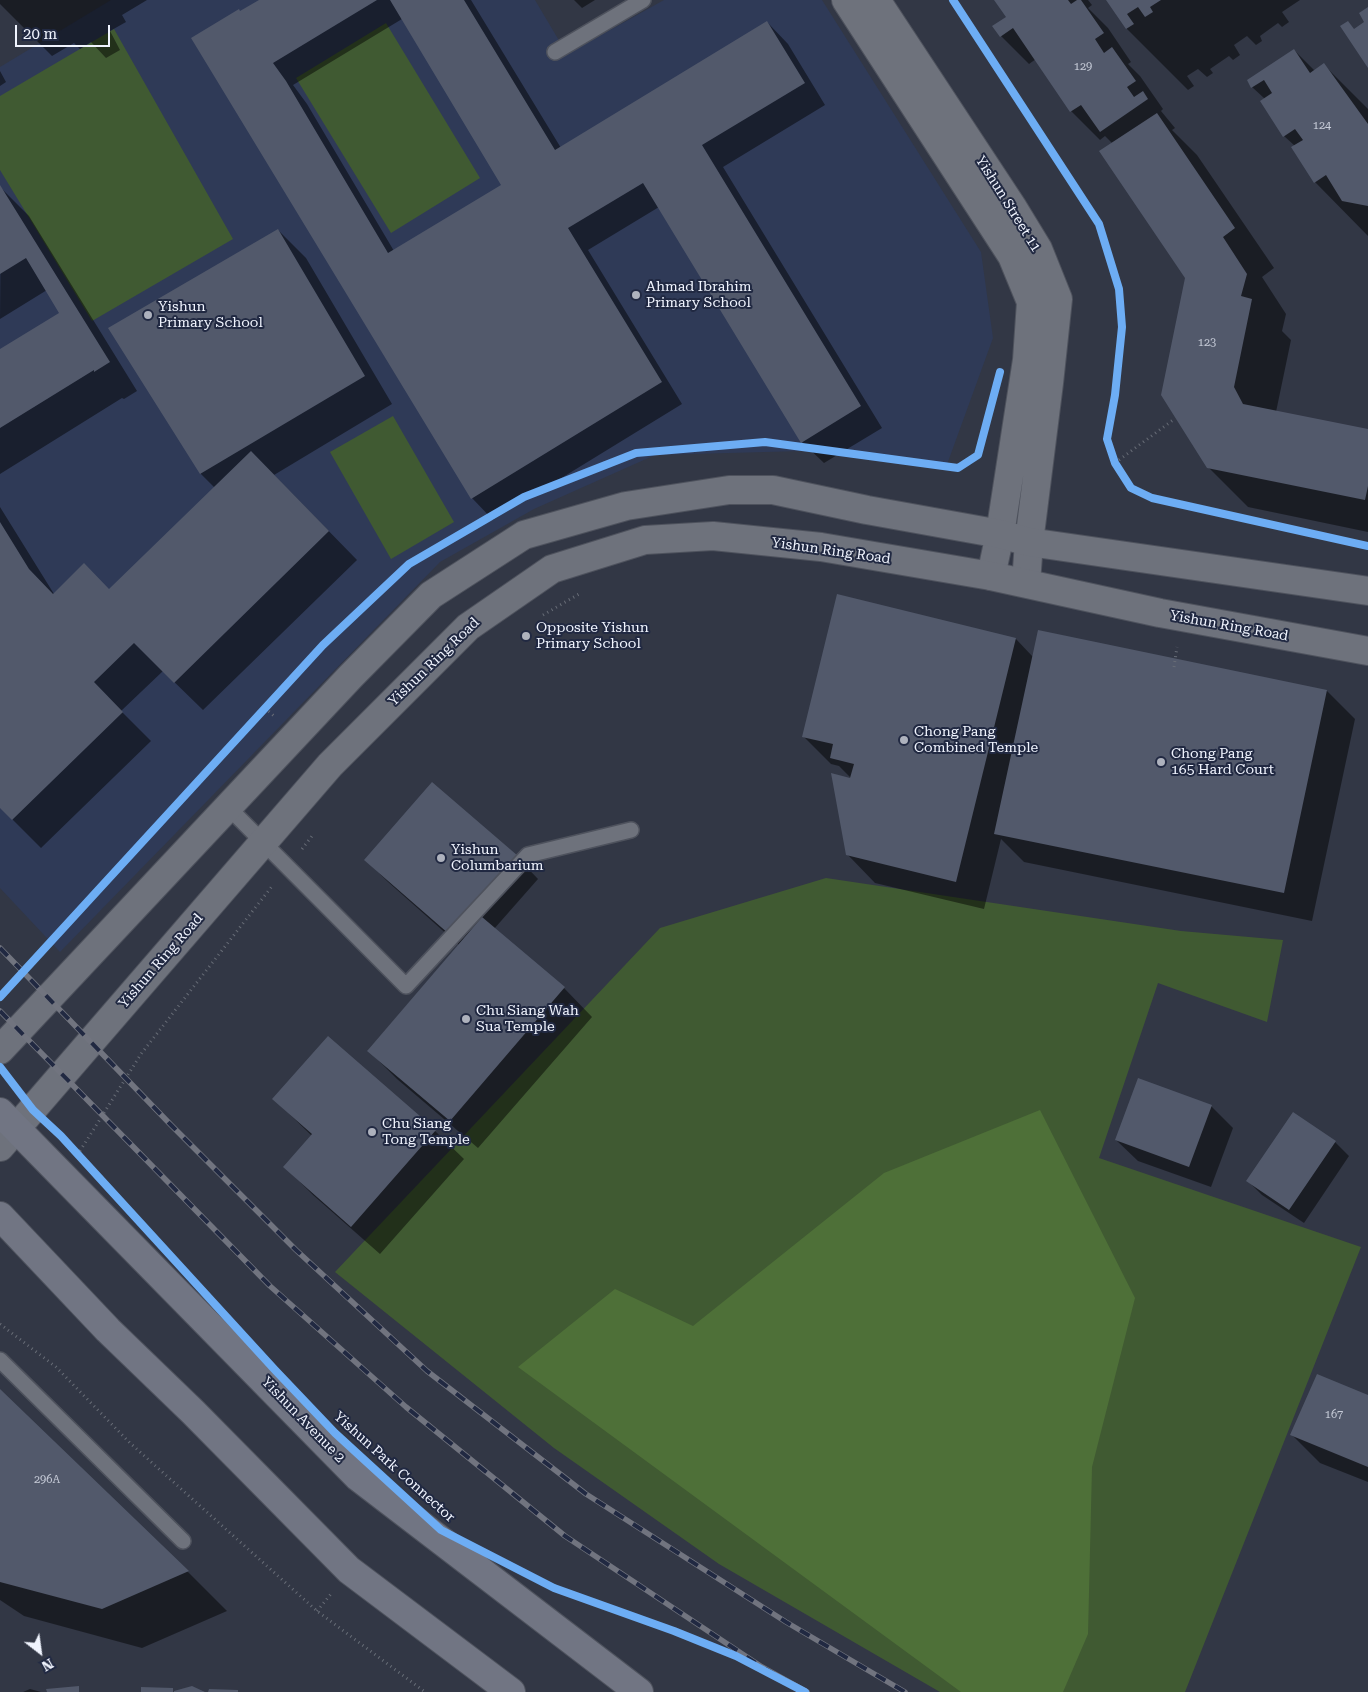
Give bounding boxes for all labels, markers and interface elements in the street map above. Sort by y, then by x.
scale bar [18,15,112,47]
text: 20 m [23,25,57,43]
house number: 129 [1074,60,1092,74]
house number: 124 [1313,119,1331,133]
street label: Yishun Street 11 [972,153,1044,255]
place label: Ahmad Ibrahim Primary School [646,279,752,312]
marker: Ahmad Ibrahim Primary School [630,289,642,301]
place label: Yishun Primary School [158,299,263,332]
marker: Yishun Primary School [142,309,154,321]
house number: 123 [1198,336,1216,350]
street label: Yishun Ring Road [770,534,892,568]
street label: Yishun Ring Road [1168,607,1290,645]
street label: Yishun Ring Road [385,614,483,710]
place label: Opposite Yishun Primary School [536,620,649,652]
marker: Opposite Yishun Primary School [520,630,532,642]
place label: Chong Pang Combined Temple [914,724,1038,756]
marker: Chong Pang Combined Temple [898,734,910,746]
place label: Chong Pang 165 Hard Court [1171,746,1274,779]
marker: Chong Pang 165 Hard Court [1155,756,1167,768]
place label: Yishun Columbarium [451,842,544,874]
marker: Yishun Columbarium [435,852,447,864]
street label: Yishun Ring Road [115,910,207,1012]
place label: Chu Siang Wah Sua Temple [476,1003,579,1036]
marker: Chu Siang Wah Sua Temple [460,1013,472,1025]
place label: Chu Siang Tong Temple [382,1116,470,1148]
marker: Chu Siang Tong Temple [366,1126,378,1138]
street label: Yishun Avenue 2 [258,1374,348,1466]
street label: Yishun Park Connector [330,1408,458,1526]
house number: 167 [1325,1408,1343,1422]
house number: 296A [34,1473,60,1487]
north arrow [15,1627,65,1677]
text: N [39,1655,56,1675]

